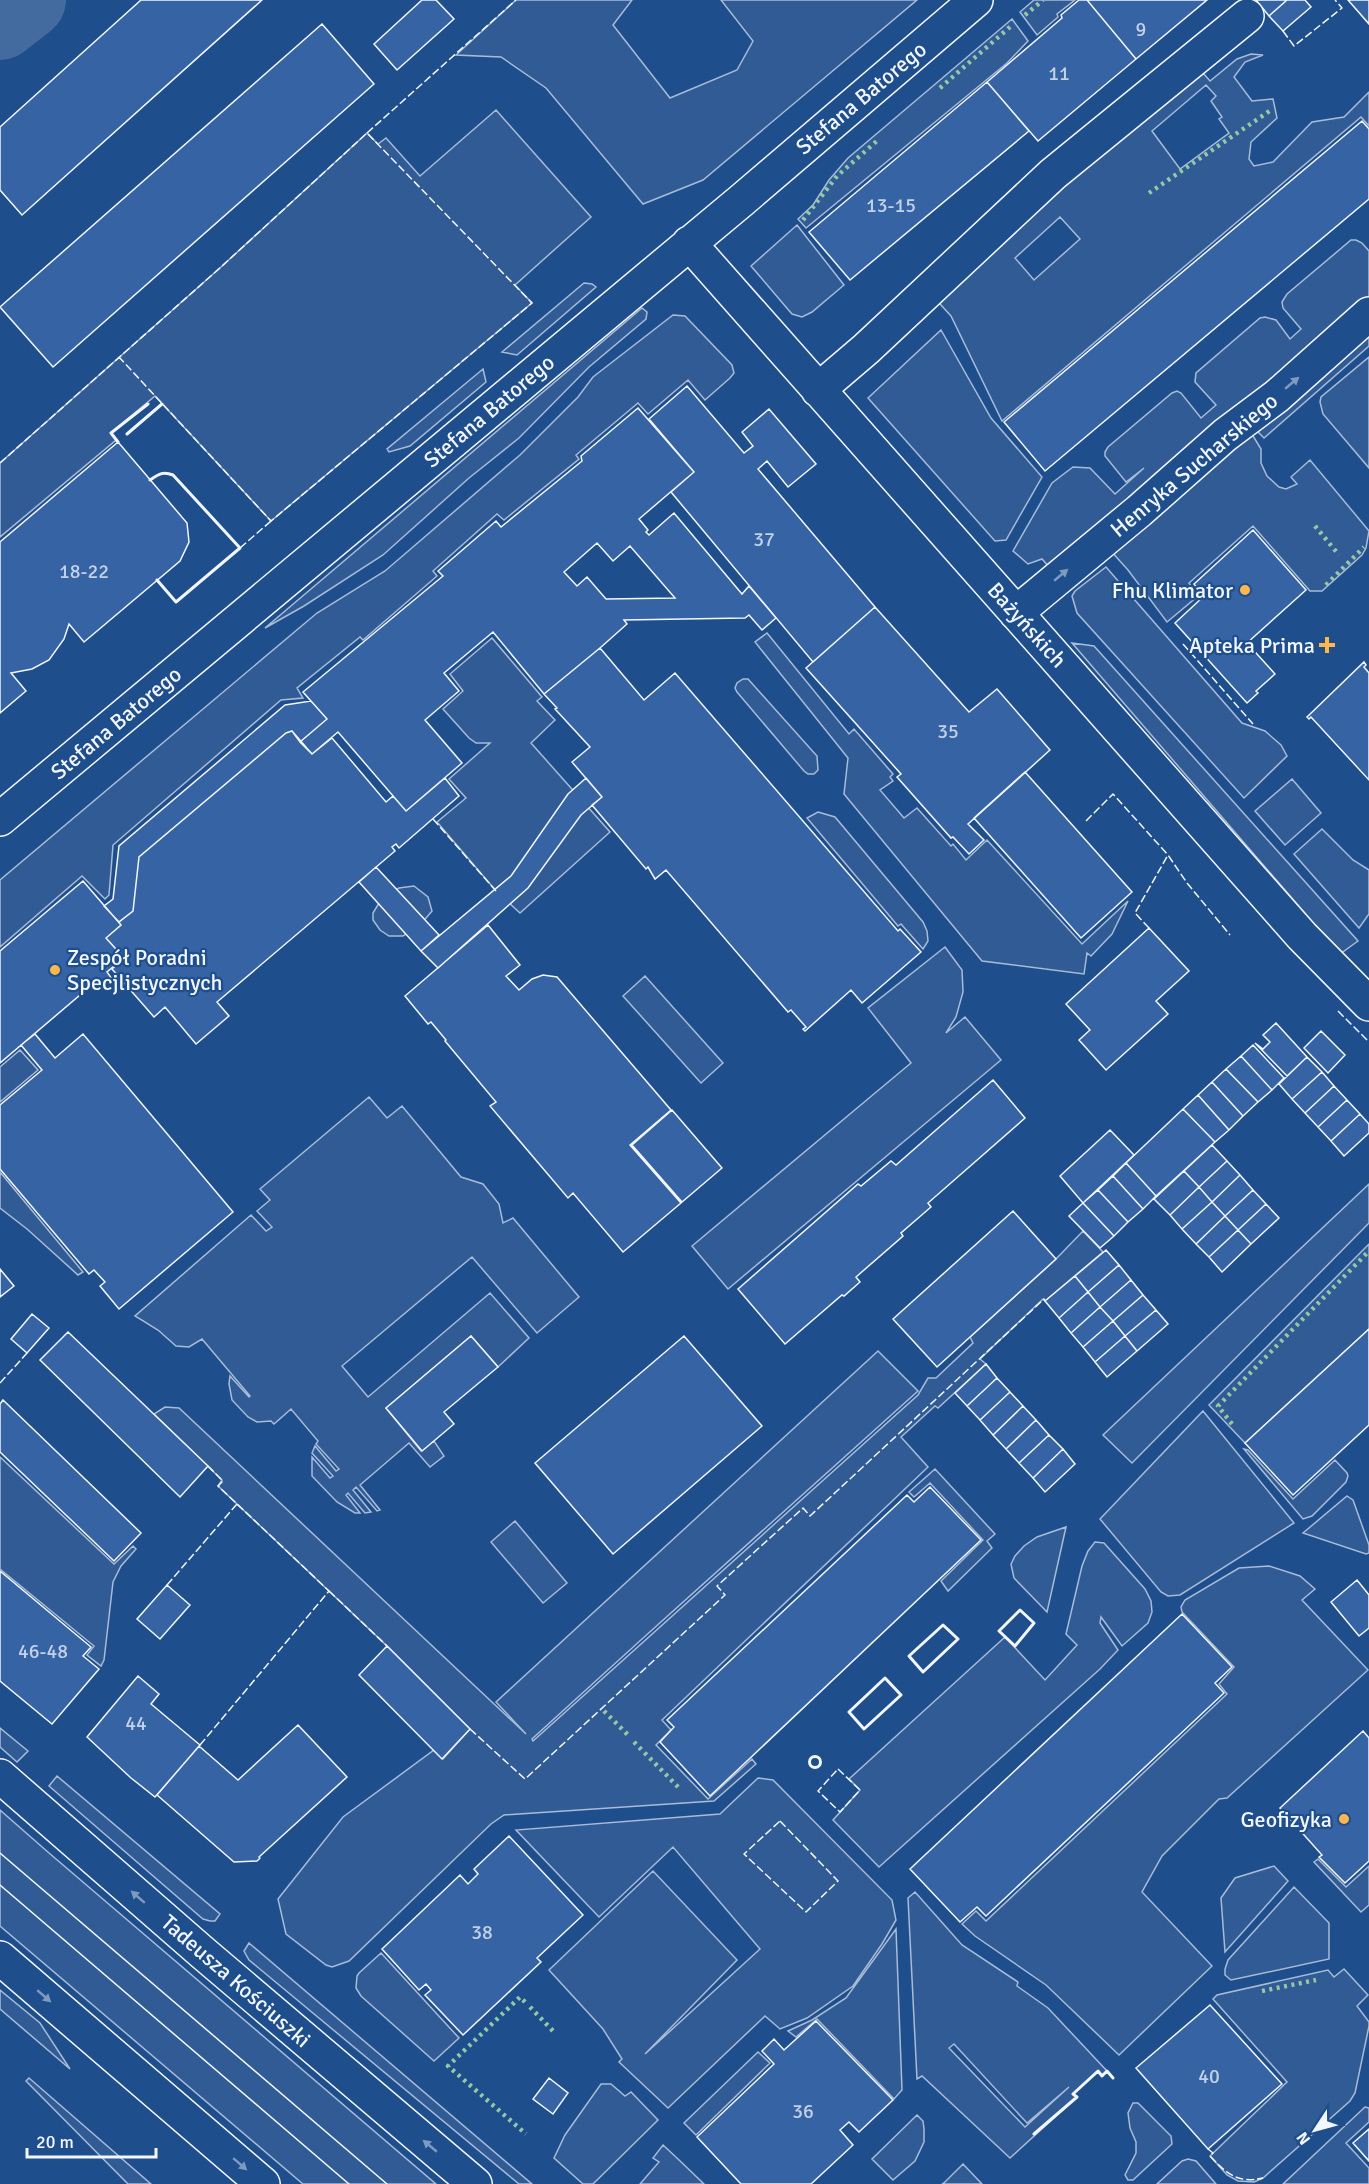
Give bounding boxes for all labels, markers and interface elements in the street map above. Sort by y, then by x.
house number: 9 [1136,17,1146,42]
street label: Stefana Batorego [790,36,932,160]
house number: 11 [1048,61,1070,86]
house number: 13-15 [866,193,916,218]
street label: Stefana Batorego [418,349,560,473]
one-way arrow [1284,377,1300,390]
street label: Henryka Sucharskiego [1105,387,1283,543]
house number: 37 [753,527,775,552]
house number: 18-22 [59,559,109,584]
one-way arrow [1053,569,1068,582]
street label: Bażyńskich [982,577,1072,673]
place label: Fhu Klimator [1112,577,1233,604]
marker: Fhu Klimator [1238,583,1252,597]
place label: Apteka Prima [1189,632,1315,659]
marker: Apteka Prima [1320,638,1334,652]
street label: Stefana Batorego [45,661,187,785]
house number: 35 [937,719,959,744]
place label: Zespół Poradni Specjlistycznych [67,944,223,996]
marker: Zespół Poradni Specjlistycznych [48,963,62,977]
house number: 46-48 [18,1639,68,1664]
house number: 44 [125,1711,147,1736]
place label: Geofizyka [1240,1806,1332,1833]
marker: Geofizyka [1337,1812,1351,1826]
one-way arrow [131,1891,146,1904]
street label: Tadeusza Kościuszki [156,1909,316,2053]
house number: 38 [471,1920,493,1945]
one-way arrow [36,1989,51,2002]
house number: 40 [1198,2064,1220,2089]
house number: 36 [792,2099,814,2124]
north arrow [1285,2100,1345,2160]
scale bar [27,2121,156,2159]
text: N [1292,2128,1315,2149]
text: 20 m [36,2131,74,2153]
one-way arrow [423,2140,438,2153]
one-way arrow [232,2157,247,2170]

